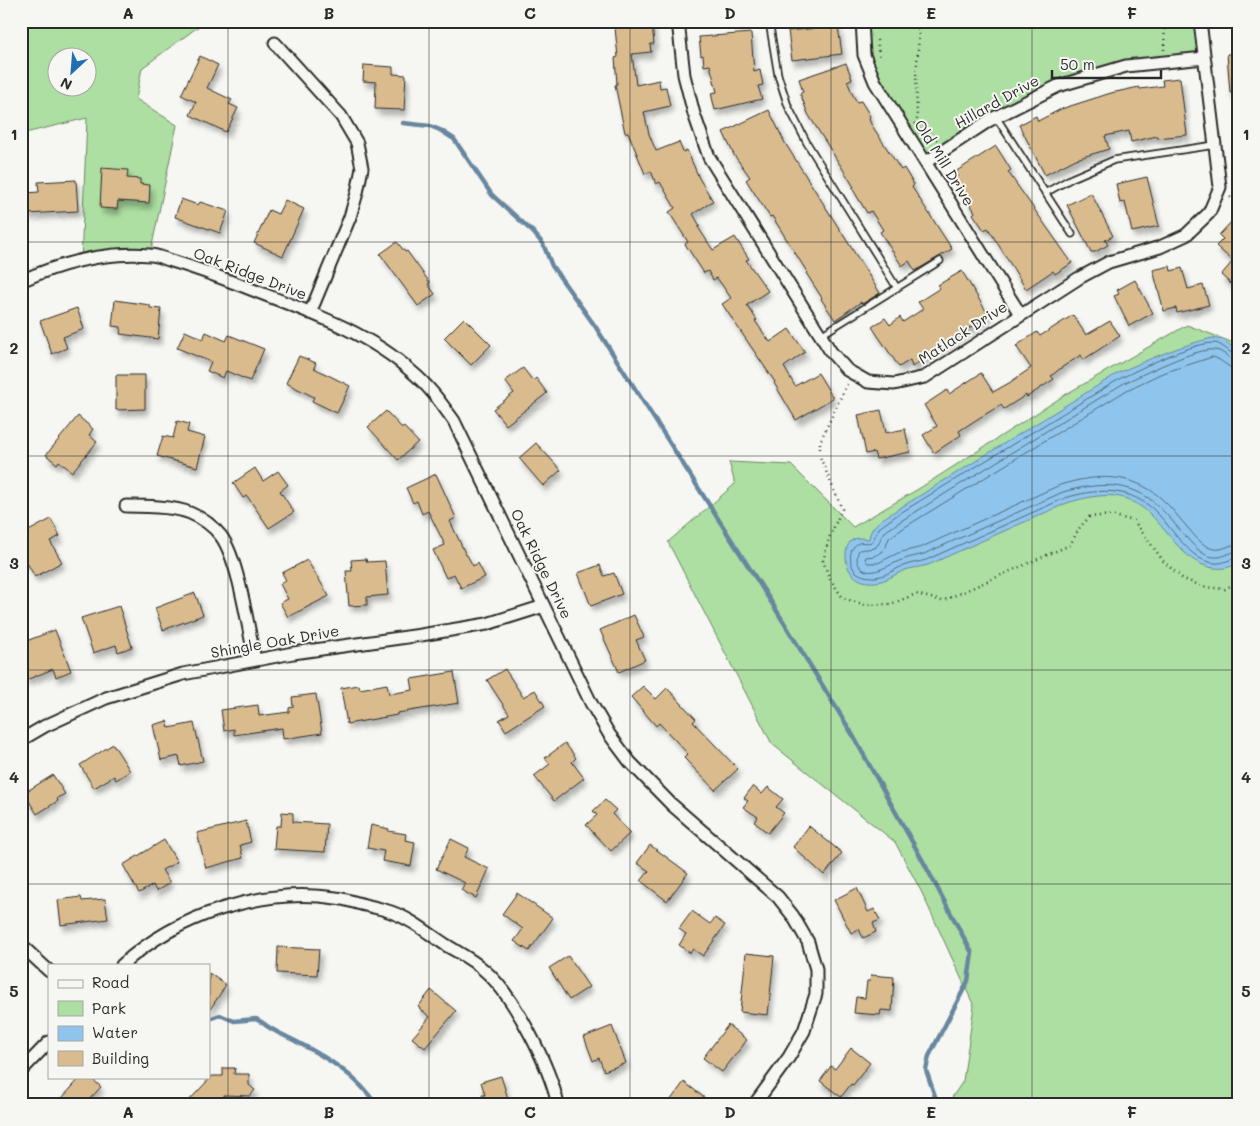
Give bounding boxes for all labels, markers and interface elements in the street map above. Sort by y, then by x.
text: A [122,2,134,23]
text: B [324,2,334,23]
text: C [524,2,536,23]
text: D [724,2,736,23]
text: E [926,2,936,23]
text: F [1127,2,1137,23]
north arrow [48,48,98,98]
scale bar [1052,48,1161,80]
text: 50 m [1060,54,1095,74]
street label: Hillard Drive [951,70,1042,133]
text: N [57,73,75,95]
street label: Old Mill Drive [910,115,979,210]
text: 1 [10,123,18,144]
text: 1 [1242,123,1250,144]
street label: Oak Ridge Drive [191,242,310,304]
street label: Matlack Drive [914,296,1011,368]
text: 2 [10,337,19,358]
text: 2 [1242,337,1251,358]
street label: Oak Ridge Drive [507,505,577,622]
text: 3 [9,552,19,573]
text: 3 [1241,552,1251,573]
street label: Shingle Oak Drive [209,620,341,662]
text: 4 [9,766,19,787]
text: 4 [1241,766,1251,787]
legend [48,964,210,1078]
text: Road [92,972,129,992]
text: 5 [9,980,19,1001]
text: 5 [1241,980,1251,1001]
text: Park [92,998,126,1018]
text: Water [92,1022,138,1042]
text: Building [92,1048,149,1068]
text: A [122,1101,134,1122]
text: B [324,1101,334,1122]
text: C [524,1101,536,1122]
text: D [724,1101,736,1122]
text: E [926,1101,936,1122]
text: F [1127,1101,1137,1122]

